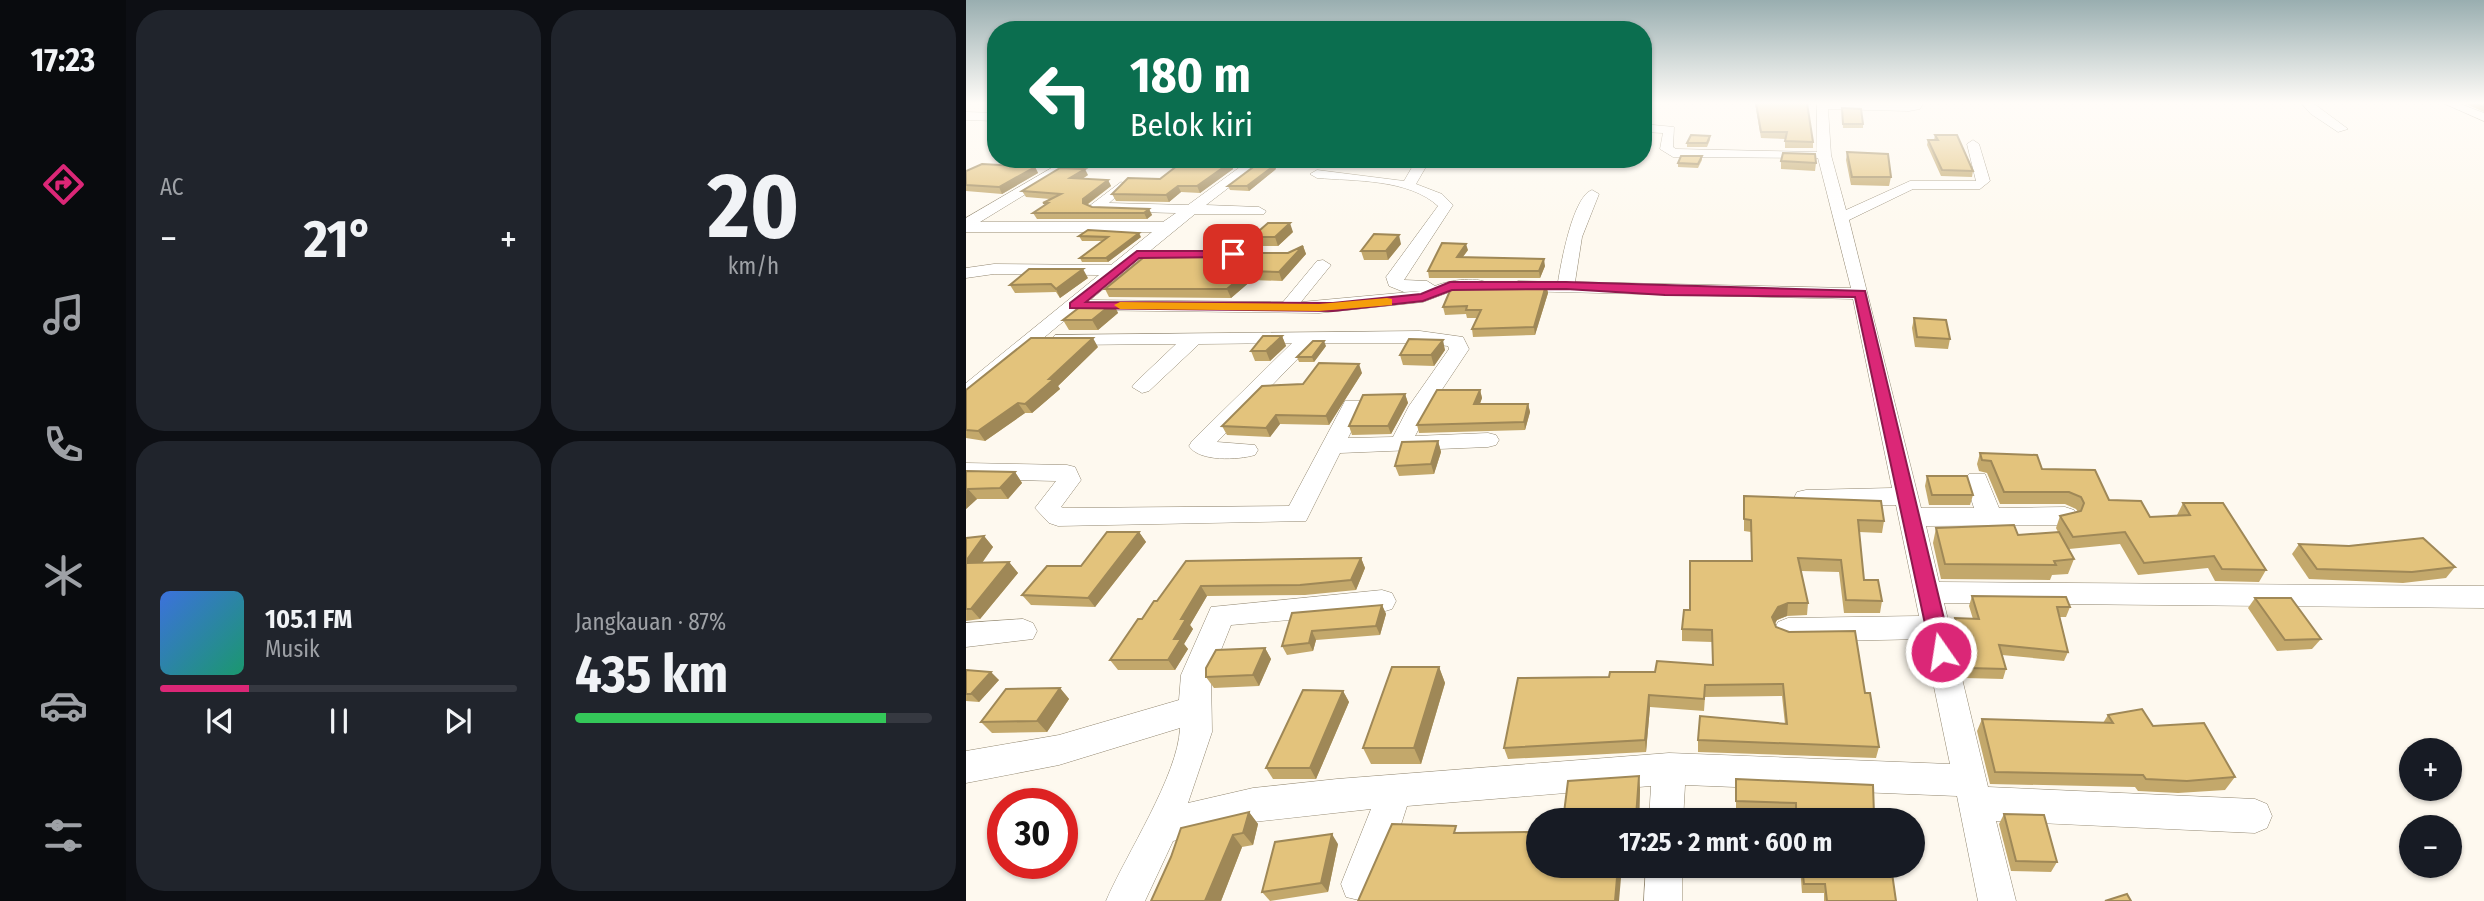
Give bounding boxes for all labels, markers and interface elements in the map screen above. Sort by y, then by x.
text: 17:23 [31,41,95,79]
text: 180 m [1130,46,1251,105]
icon: left [1015,49,1106,140]
text: Belok kiri [1130,106,1253,144]
text: 20 [708,152,799,261]
icon: directions [39,160,88,209]
text: AC [160,173,184,201]
text: 21° [304,208,373,271]
text: − [160,216,177,262]
text: + [500,216,517,262]
pin [1203,224,1263,284]
icon: arrive [1214,235,1252,273]
text: km/h [728,252,779,280]
icon: music [39,290,88,339]
icon: phone [39,420,88,469]
icon: climate [39,551,88,600]
text: 105.1 FM [265,604,352,635]
text: Jangkauan · 87% [575,608,726,636]
position arrow [1904,615,1978,689]
text: Musik [265,635,320,663]
text: 435 km [575,643,728,706]
icon: car [39,681,88,730]
icon: previous [201,702,239,740]
icon: pause [320,702,358,740]
icon: next [439,702,477,740]
map controls [2399,738,2462,878]
button: + [2399,738,2462,801]
speed limit sign: 30 [987,788,1078,879]
icon: filters [39,811,88,860]
button: − [2399,815,2462,878]
text: 17:25 · 2 mnt · 600 m [1619,827,1832,858]

